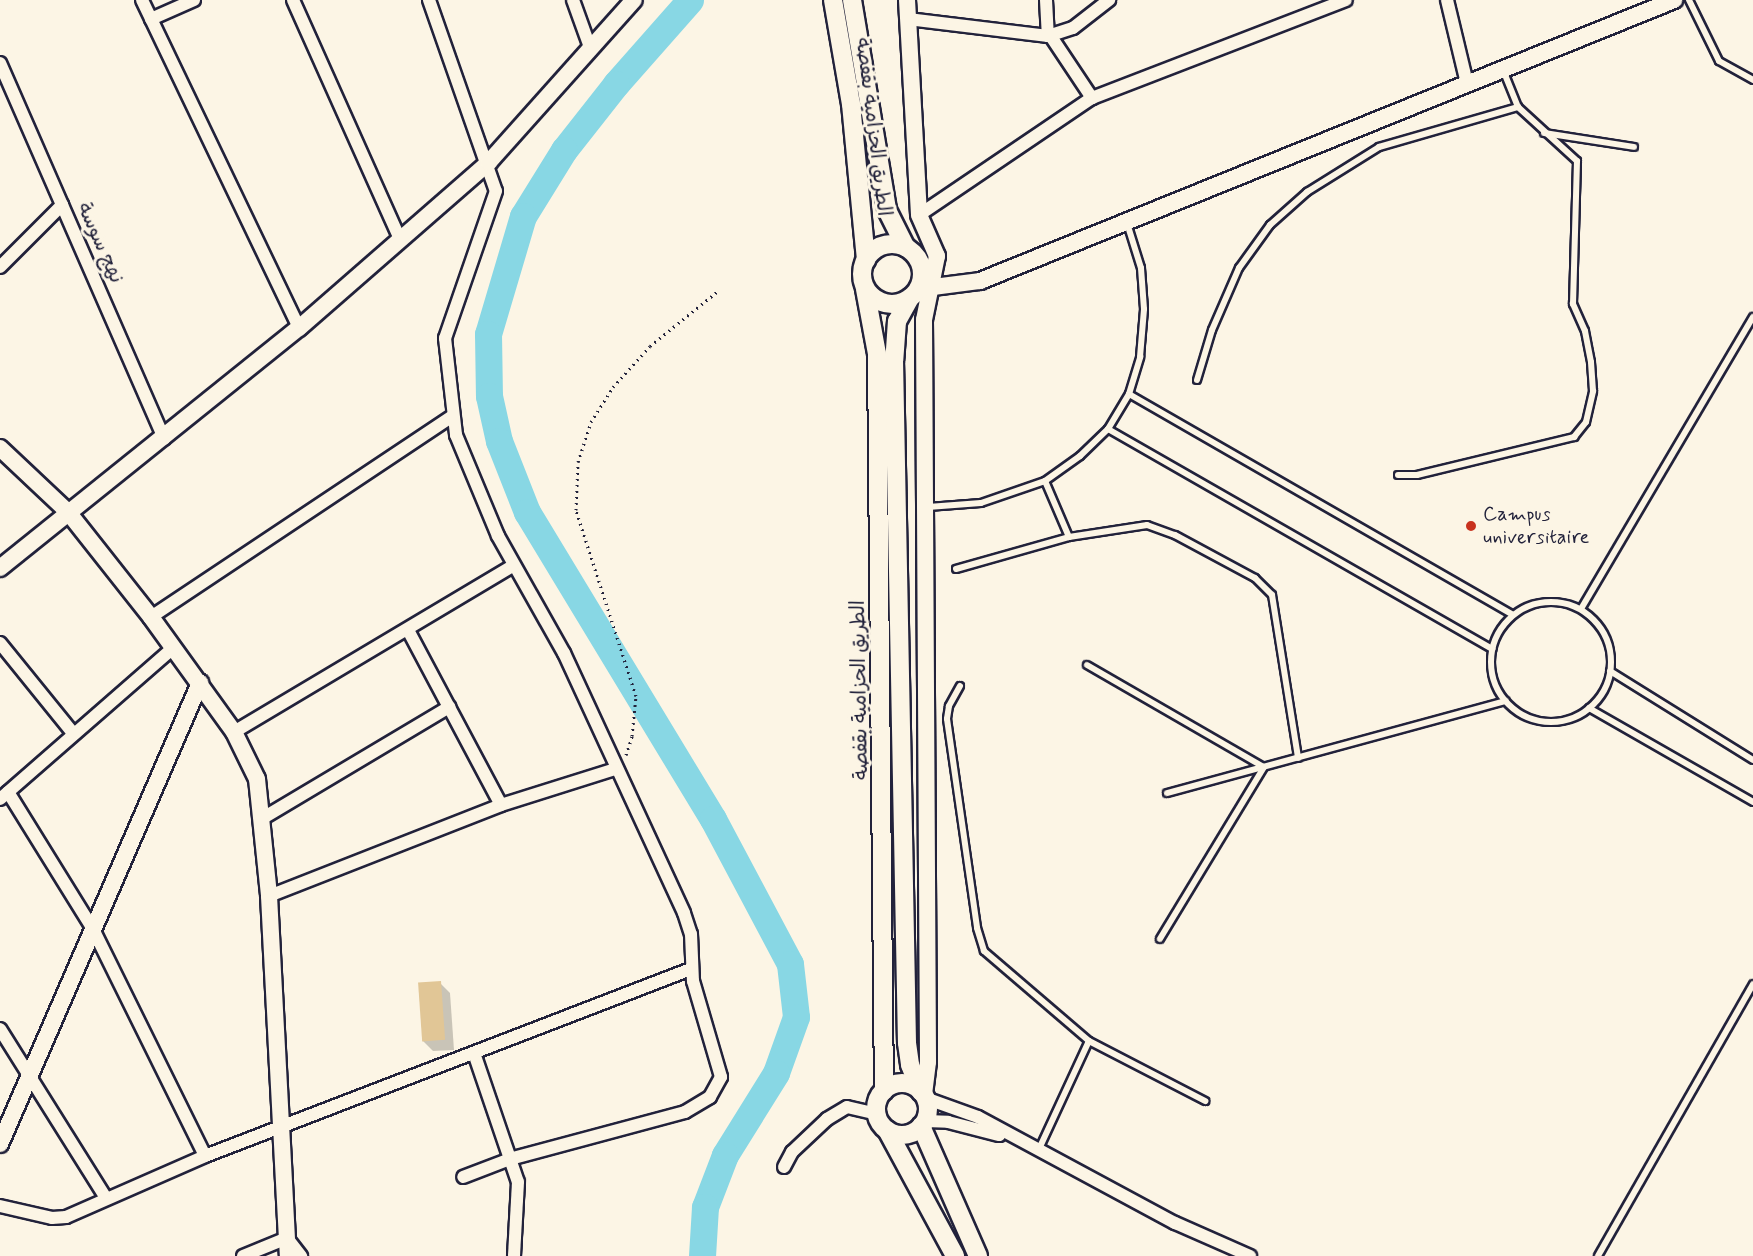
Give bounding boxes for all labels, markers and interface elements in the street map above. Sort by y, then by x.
street label: الطريق الحزامية بقفصة [850,36,896,218]
street label: نهج سوسة [72,199,128,287]
place label: Campus universitaire [1483,502,1589,549]
marker: Campus universitaire [1464,519,1478,533]
street label: الطريق الحزامية بقفصة [846,600,874,780]

